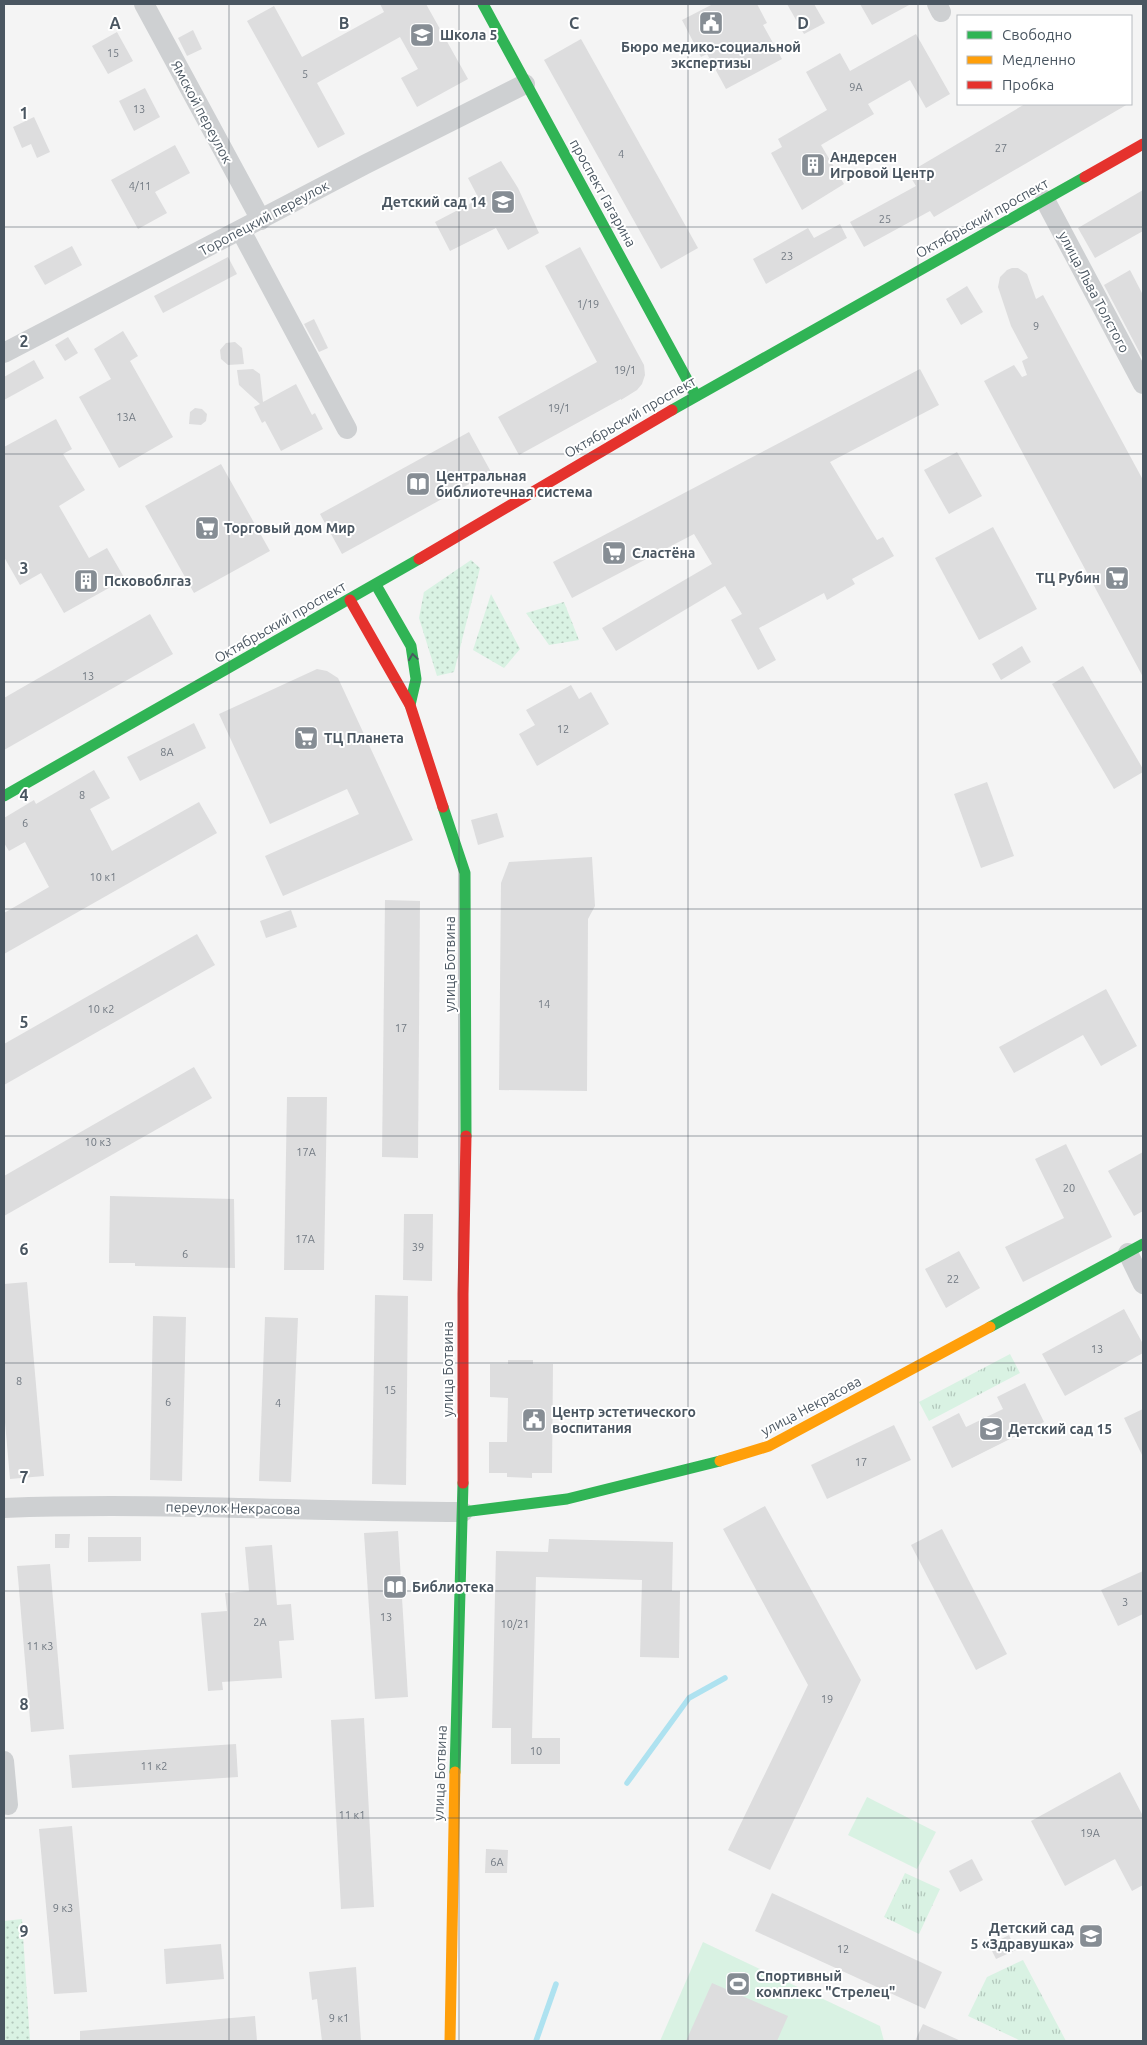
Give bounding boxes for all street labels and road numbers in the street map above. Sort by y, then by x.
street label: Ямской переулок [168,58,236,166]
street label: проспект Гагарина [567,136,639,250]
street label: Октябрьский проспект [913,175,1051,261]
street label: Торопецкий переулок [197,177,331,259]
street label: улица Льва Толстого [1055,229,1133,355]
street label: Октябрьский проспект [561,373,699,461]
street label: Октябрьский проспект [211,578,349,666]
street label: улица Ботвина [442,916,458,1012]
street label: улица Ботвина [440,1321,456,1417]
street label: улица Некрасова [758,1373,864,1439]
street label: переулок Некрасова [166,1499,300,1517]
street label: улица Ботвина [430,1725,450,1821]

